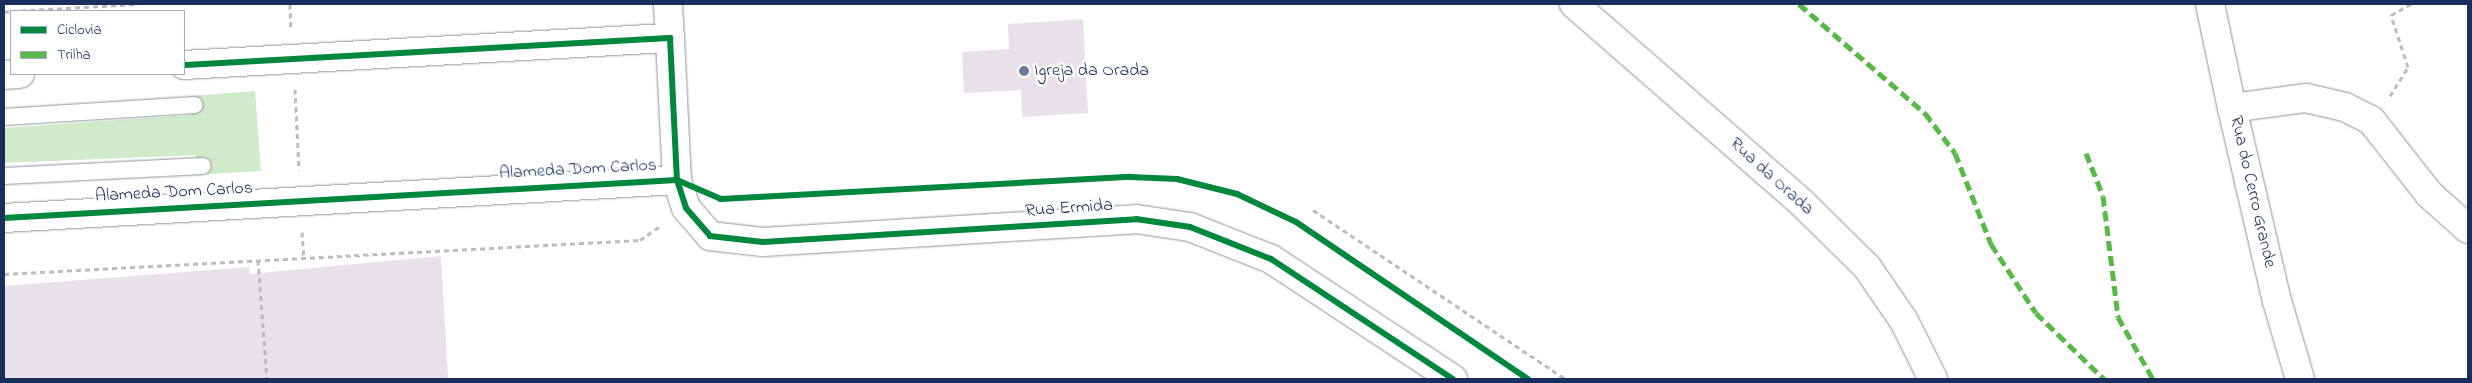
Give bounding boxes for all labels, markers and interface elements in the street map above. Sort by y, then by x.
legend [10,10,185,75]
text: Ciclovia [57,19,102,41]
text: Trilha [57,44,91,66]
place label: Igreja da Orada [1034,60,1149,82]
marker: Igreja da Orada [1018,65,1030,77]
street label: Rua do Cerro Grande [2224,114,2280,270]
street label: Rua da Orada [1724,134,1818,220]
street label: Alameda Dom Carlos [499,155,657,185]
street label: Alameda Dom Carlos [95,178,253,208]
street label: Rua Ermida [1024,195,1114,223]

